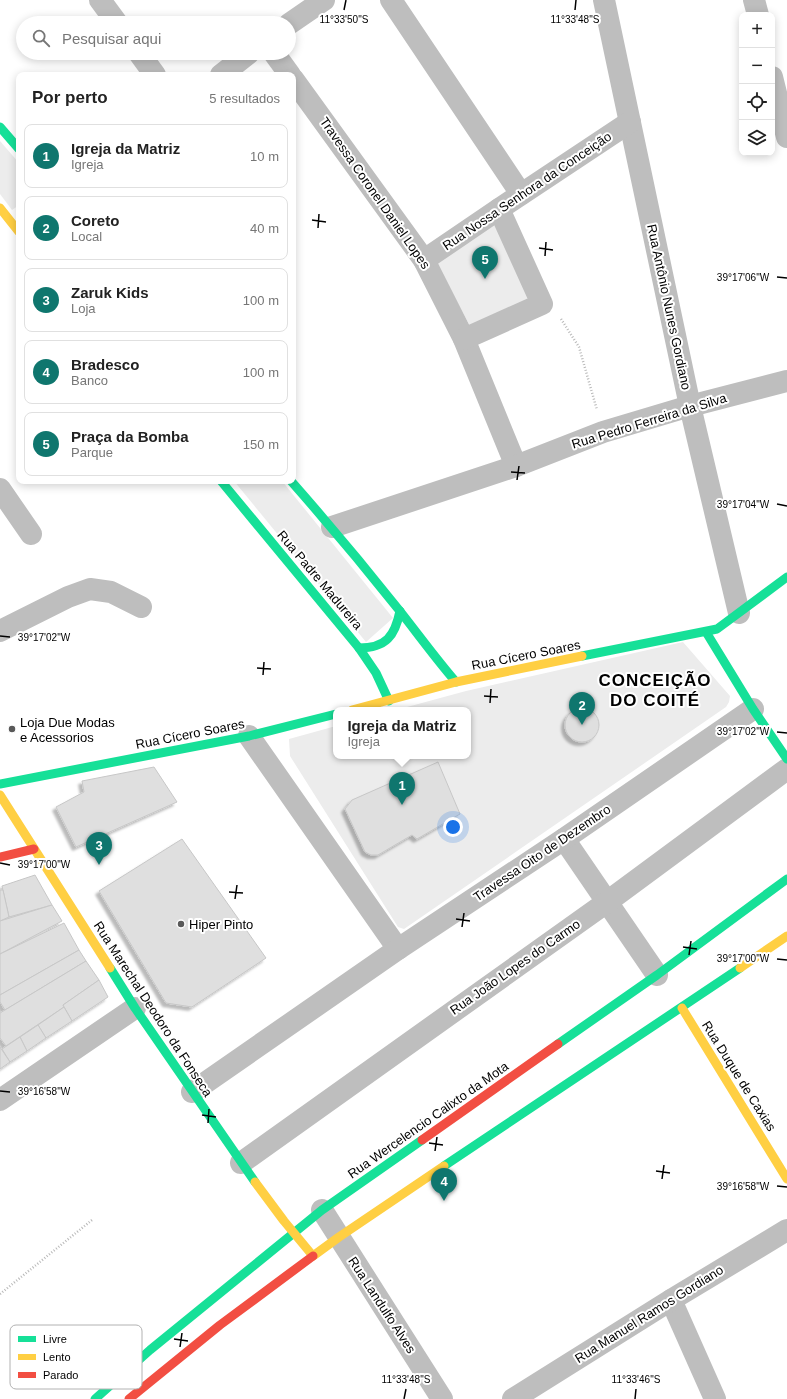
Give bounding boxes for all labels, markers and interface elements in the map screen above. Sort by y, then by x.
map controls [739,12,775,156]
button: + [739,12,775,48]
text: 11°33'50"S [320,14,369,25]
text: 11°33'48"S [551,14,600,25]
search box [16,16,296,60]
icon: search [30,27,52,49]
text: Pesquisar aqui [62,30,161,47]
button: − [739,48,775,84]
button: locate [739,84,775,120]
text: Por perto [32,88,108,107]
text: 5 resultados [209,91,280,106]
street label: Travessa Coronel Daniel Lopes [317,114,434,272]
button: layers [739,120,775,156]
street label: Rua Nossa Senhora da Conceição [440,129,614,253]
text: Igreja da Matriz [71,140,180,157]
text: 1 [42,149,50,164]
text: 10 m [250,149,279,164]
text: Igreja [71,157,104,172]
text: Coreto [71,212,119,229]
text: 2 [42,221,50,236]
text: 40 m [250,221,279,236]
street label: Rua Antônio Nunes Gordiano [644,223,694,391]
text: Local [71,229,102,244]
pin: 5 [472,246,498,279]
text: 39°17'06"W [717,272,770,283]
text: Zaruk Kids [71,284,149,301]
text: 3 [42,293,50,308]
text: 100 m [243,293,279,308]
text: Loja [71,301,96,316]
text: Bradesco [71,356,139,373]
text: 4 [42,365,50,380]
text: 100 m [243,365,279,380]
text: Banco [71,373,108,388]
street label: Rua Pedro Ferreira da Silva [570,390,729,452]
text: Praça da Bomba [71,428,189,445]
text: 5 [42,437,50,452]
text: 150 m [243,437,279,452]
text: Parque [71,445,113,460]
text: 39°17'04"W [717,499,770,510]
street label: Rua Padre Madureira [274,528,366,633]
text: 39°17'02"W [18,632,71,643]
street label: Rua Cícero Soares [470,637,582,673]
district label: CONCEIÇÃO DO COITÉ [599,670,711,710]
pin: 2 [569,692,595,725]
popup [333,707,471,759]
place label: Loja Due Modas e Acessorios [20,715,115,745]
street label: Rua Cícero Soares [134,716,246,752]
text: Igreja da Matriz [347,717,457,734]
marker: Loja Due Modas e Acessorios [7,724,17,734]
text: 39°17'02"W [717,726,770,737]
text: Igreja [347,734,380,749]
pin: 1 [389,772,415,805]
street label: Travessa Oito de Dezembro [471,801,613,905]
your location [443,817,463,837]
pin: 3 [86,832,112,865]
text: 39°17'00"W [18,859,71,870]
street label: Rua João Lopes do Carmo [447,916,583,1018]
place label: Hiper Pinto [189,917,253,932]
street label: Rua Marechal Deodoro da Fonseca [91,919,216,1100]
marker: Hiper Pinto [176,919,186,929]
text: 39°17'00"W [717,953,770,964]
street label: Rua Duque de Caxias [699,1018,779,1134]
street label: Rua Wercelencio Calixto da Mota [345,1058,512,1181]
text: 39°16'58"W [18,1086,71,1097]
pin: 4 [431,1168,457,1201]
text: 39°16'58"W [717,1181,770,1192]
street label: Rua Landulfo Alves [345,1254,419,1356]
street label: Rua Manuel Ramos Gordiano [572,1262,726,1366]
legend [10,1325,142,1389]
text: Livre [43,1333,67,1345]
text: Lento [43,1351,71,1363]
text: Parado [43,1369,78,1381]
text: 11°33'48"S [382,1374,431,1385]
text: 11°33'46"S [612,1374,661,1385]

